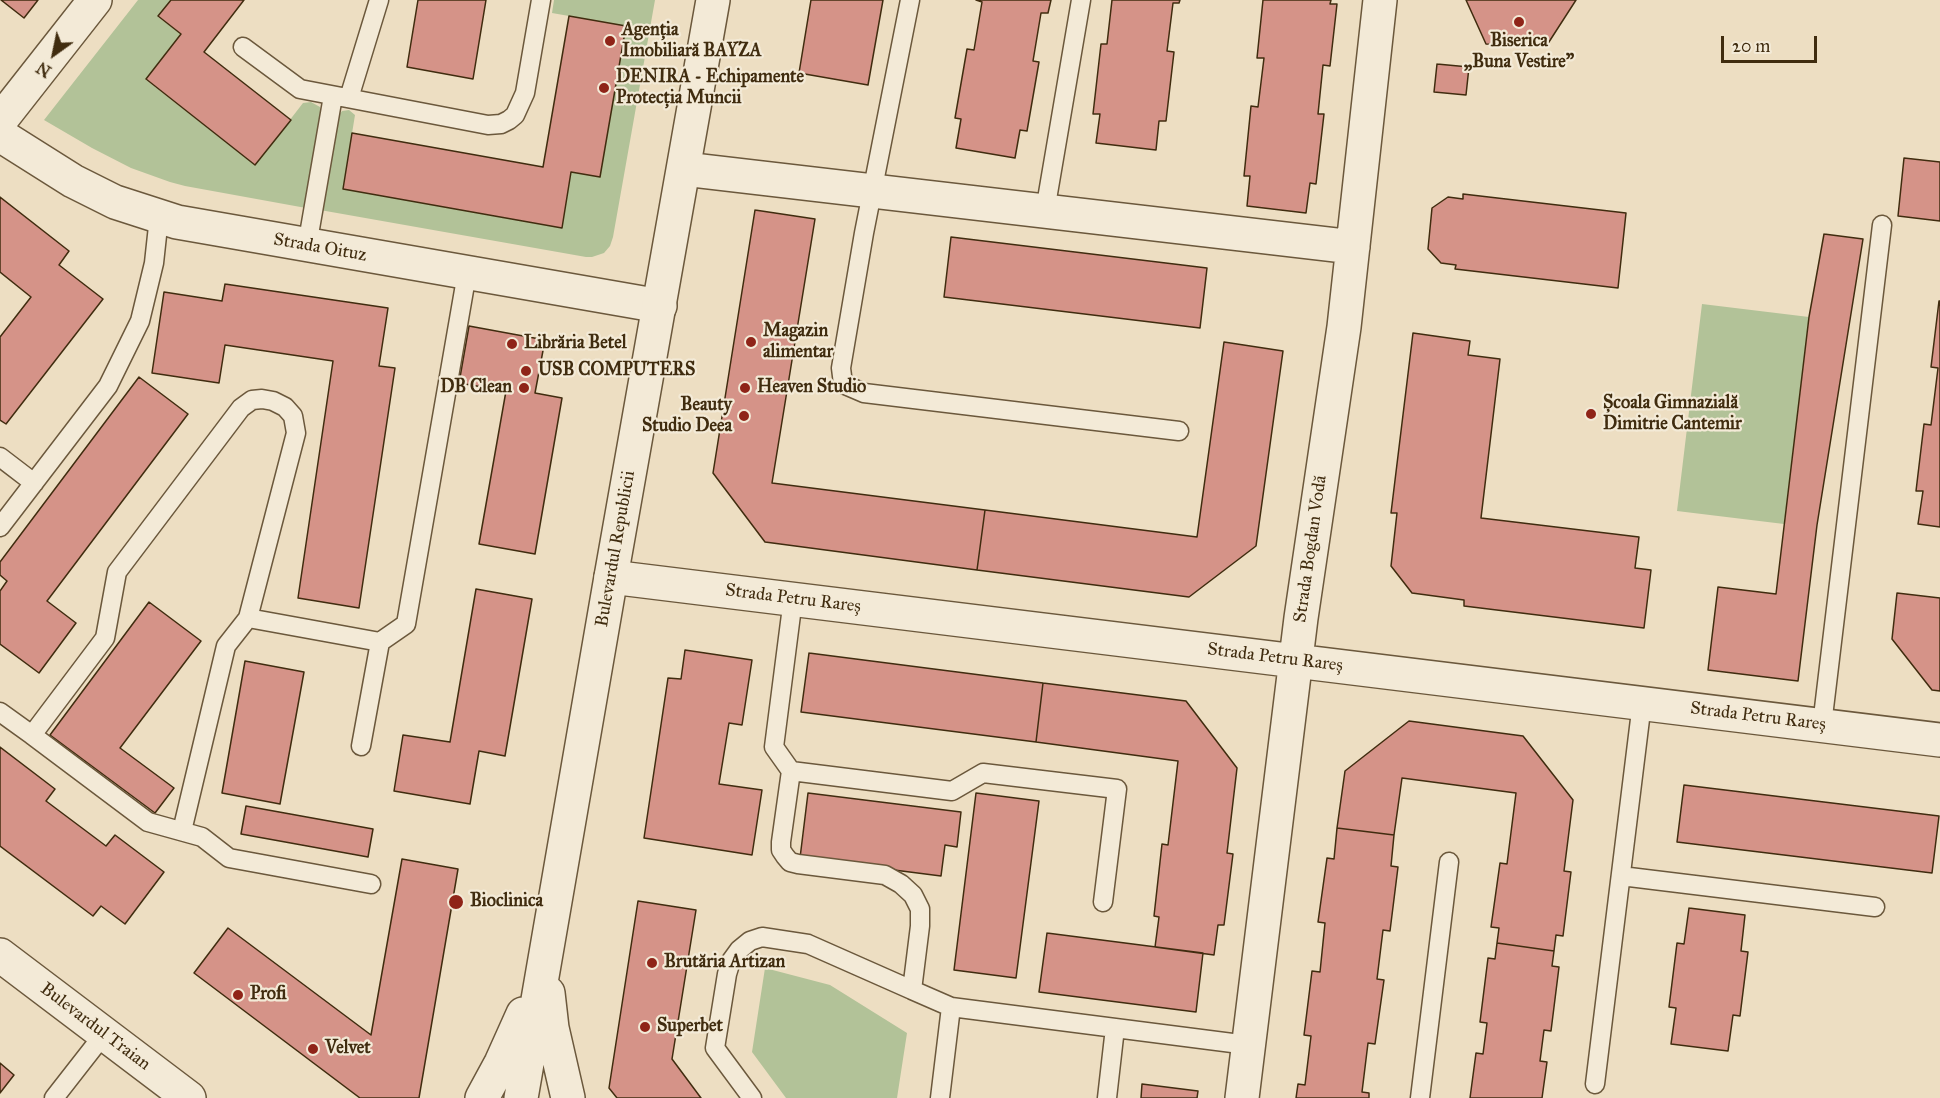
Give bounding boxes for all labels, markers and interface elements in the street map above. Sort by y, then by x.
marker: Biserica „Buna Vestire" [1512,15,1526,29]
place label: Agenția Imobiliară BAYZA [622,20,762,63]
north arrow [24,24,84,84]
scale bar [1724,24,1820,62]
place label: Biserica „Buna Vestire" [1464,31,1574,74]
marker: Agenția Imobiliară BAYZA [603,34,617,48]
text: 20 m [1732,35,1770,57]
text: N [33,58,55,81]
place label: DENIRA - Echipamente Protecția Muncii [616,67,804,110]
marker: DENIRA - Echipamente Protecția Muncii [597,81,611,95]
street label: Strada Oituz [272,229,368,267]
place label: Magazin alimentar [763,321,833,364]
place label: Librăria Betel [524,333,627,355]
marker: Magazin alimentar [744,335,758,349]
marker: Librăria Betel [505,337,519,351]
place label: USB COMPUTERS [538,360,695,382]
marker: USB COMPUTERS [519,364,533,378]
place label: DB Clean [440,377,512,399]
place label: Heaven Studio [757,377,866,399]
marker: DB Clean [517,381,531,395]
marker: Heaven Studio [738,381,752,395]
place label: Școala Gimnazială Dimitrie Cantemir [1603,393,1742,436]
place label: Beauty Studio Deea [642,395,732,438]
marker: Școala Gimnazială Dimitrie Cantemir [1584,407,1598,421]
marker: Beauty Studio Deea [737,409,751,423]
street label: Bulevardul Republicii [592,469,640,629]
street label: Strada Bogdan Vodă [1290,474,1332,624]
street label: Strada Petru Rareș [724,580,862,618]
street label: Strada Petru Rareș [1206,639,1344,677]
street label: Strada Petru Rareș [1689,698,1827,736]
place label: Bioclinica [470,891,543,913]
marker: Bioclinica [447,893,465,911]
place label: Brutăria Artizan [664,952,785,974]
marker: Brutăria Artizan [645,956,659,970]
street label: Bulevardul Traian [36,979,154,1075]
place label: Profi [250,984,286,1006]
marker: Profi [231,988,245,1002]
place label: Superbet [657,1016,723,1038]
marker: Superbet [638,1020,652,1034]
place label: Velvet [325,1038,371,1060]
marker: Velvet [306,1042,320,1056]

